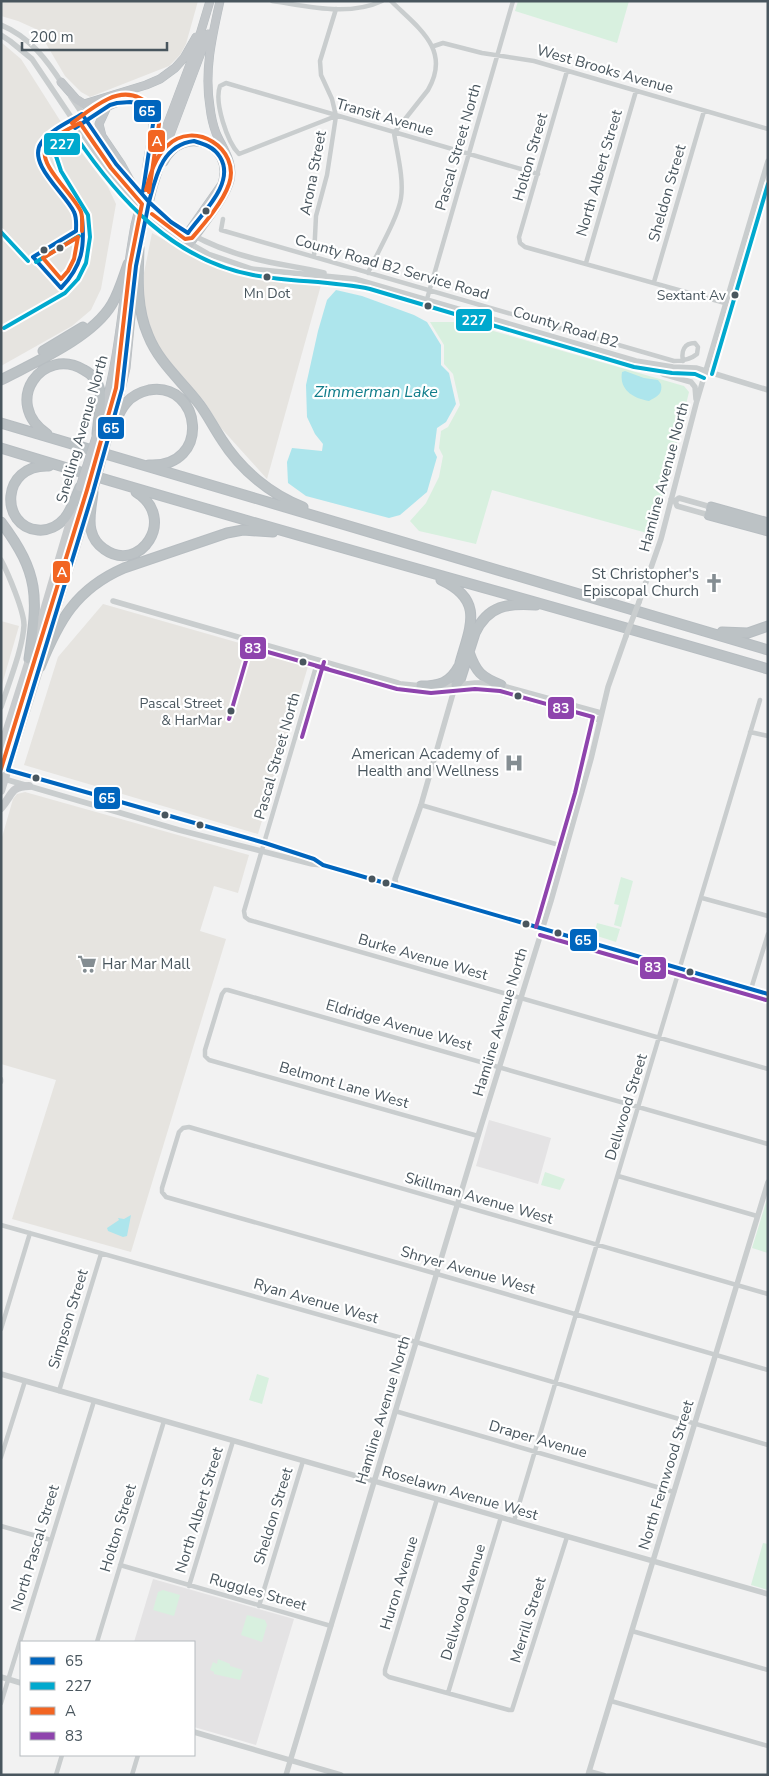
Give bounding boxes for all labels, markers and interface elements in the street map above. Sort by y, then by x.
scale bar [22,20,168,52]
text: 200 m [30,27,74,47]
street label: West Brooks Avenue [534,40,676,98]
street label: Pascal Street North [430,81,486,213]
street label: Transit Avenue [334,94,436,140]
line badge: 65 [133,99,162,123]
text: 65 [139,102,155,121]
street label: North Albert Street [571,107,627,239]
street label: Holton Street [508,110,552,203]
street label: Arona Street [295,128,331,217]
line badge: A [147,129,166,153]
line badge: 227 [43,132,81,156]
text: A [152,132,163,151]
text: 227 [49,135,75,154]
street label: Sheldon Street [644,141,691,244]
unlabelled marker [201,206,211,216]
street label: County Road B2 Service Road [293,230,491,304]
unlabelled marker [55,243,65,253]
unlabelled marker [39,245,49,255]
marker: Mn Dot [262,272,272,282]
place label: Mn Dot [244,284,290,303]
place label: Sextant Av [657,286,727,305]
marker: Sextant Av [730,290,740,300]
unlabelled marker [423,301,433,311]
street label: County Road B2 [511,301,621,353]
line badge: 227 [455,308,493,332]
text: 227 [461,311,487,330]
street label: Snelling Avenue North [51,353,113,505]
water label: Zimmerman Lake [314,381,438,403]
street label: Hamline Avenue North [634,400,694,554]
line badge: 65 [97,416,125,440]
text: 65 [103,419,119,438]
line badge: A [52,560,71,584]
text: A [57,563,68,582]
place label: St Christopher's Episcopal Church [583,564,699,601]
church icon: St Christopher's Episcopal Church [703,572,725,594]
line badge: 83 [239,636,267,660]
text: 83 [245,639,261,658]
unlabelled marker [298,657,308,667]
street label: Pascal Street North [249,690,305,822]
unlabelled marker [513,691,523,701]
place label: Pascal Street & HarMar [140,694,222,730]
line badge: 83 [547,696,575,720]
text: 83 [553,699,569,718]
marker: Pascal Street & HarMar [226,706,236,716]
place label: American Academy of Health and Wellness [351,744,500,781]
hospital icon: American Academy of Health and Wellness [503,752,525,774]
unlabelled marker [31,773,41,783]
line badge: 65 [93,786,121,810]
text: 65 [99,789,115,808]
unlabelled marker [160,810,170,820]
unlabelled marker [195,820,205,830]
unlabelled marker [367,874,377,884]
unlabelled marker [381,878,391,888]
unlabelled marker [521,919,531,929]
unlabelled marker [553,928,563,938]
line badge: 65 [569,928,598,952]
street label: Burke Avenue West [356,929,491,985]
text: 65 [575,931,591,950]
street label: Hamline Avenue North [468,945,532,1099]
supermarket icon: Har Mar Mall [76,953,98,975]
place label: Har Mar Mall [102,954,191,974]
line badge: 83 [639,956,667,980]
text: 83 [645,958,661,977]
unlabelled marker [685,967,695,977]
street label: Eldridge Avenue West [324,995,475,1056]
street label: Dellwood Street [600,1051,652,1163]
street label: Belmont Lane West [277,1057,412,1113]
street label: Skillman Avenue West [403,1167,556,1229]
street label: Shryer Avenue West [398,1241,538,1299]
street label: Simpson Street [43,1266,93,1371]
street label: Ryan Avenue West [251,1274,381,1329]
street label: Hamline Avenue North [351,1333,415,1487]
street label: North Fernwood Street [634,1397,698,1552]
street label: Draper Avenue [487,1415,589,1463]
street label: North Albert Street [170,1444,228,1575]
street label: Roselawn Avenue West [380,1461,541,1525]
street label: Sheldon Street [249,1464,297,1567]
street label: Holton Street [95,1481,141,1574]
street label: North Pascal Street [6,1482,64,1614]
street label: Huron Avenue [375,1534,423,1632]
street label: Dellwood Avenue [436,1541,490,1663]
street label: Ruggles Street [207,1569,310,1616]
street label: Merrill Street [505,1574,551,1665]
legend [20,1641,195,1756]
text: 65 [65,1651,83,1671]
text: 227 [65,1676,92,1696]
text: A [65,1701,76,1721]
text: 83 [65,1726,83,1746]

